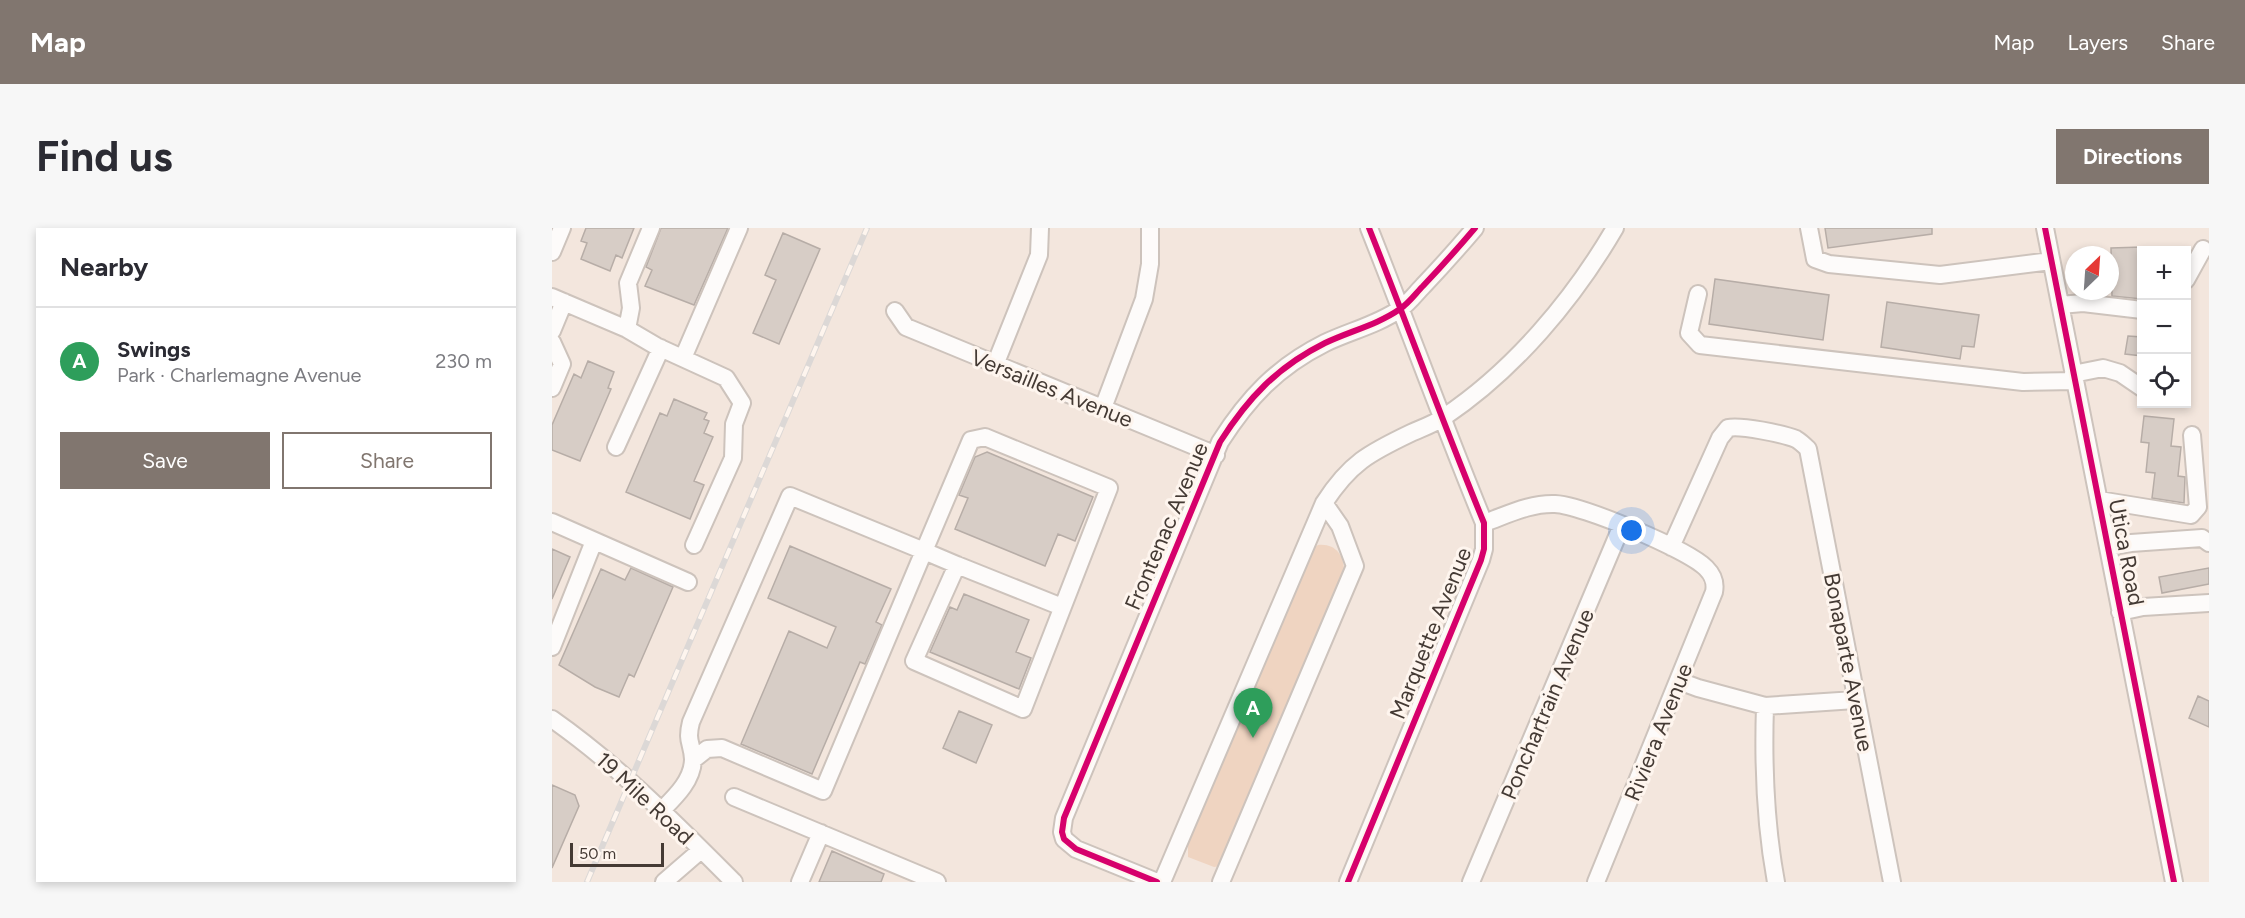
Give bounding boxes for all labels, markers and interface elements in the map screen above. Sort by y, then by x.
text: Map [30,25,86,59]
text: Map [1994,30,2034,55]
text: Layers [2067,30,2128,55]
text: Share [2161,30,2215,55]
button: Directions [2056,129,2209,184]
text: Find us [36,131,173,182]
north arrow [2065,246,2119,300]
map controls [2137,246,2191,408]
button: + [2137,246,2191,300]
text: Nearby [60,251,148,283]
button: − [2137,300,2191,354]
text: Swings [117,336,190,363]
street label: Versailles Avenue [967,344,1137,433]
text: A [72,349,87,373]
text: 230 m [435,349,492,373]
button: locate [2137,354,2191,408]
text: Park · Charlemagne Avenue [117,363,361,387]
button: Save [60,432,270,489]
button: Share [282,432,492,489]
street label: Frontenac Avenue [1119,438,1214,614]
street label: Utica Road [2103,496,2150,608]
your location [1617,516,1646,545]
street label: Marquette Avenue [1384,543,1477,723]
street label: Bonaparte Avenue [1818,570,1879,754]
street label: Ponchartrain Avenue [1495,605,1600,804]
street label: Riviera Avenue [1619,659,1698,805]
pin: A [1234,688,1272,738]
street label: 19 Mile Road [590,746,699,850]
scale bar [570,840,664,868]
text: 50 m [579,844,616,863]

